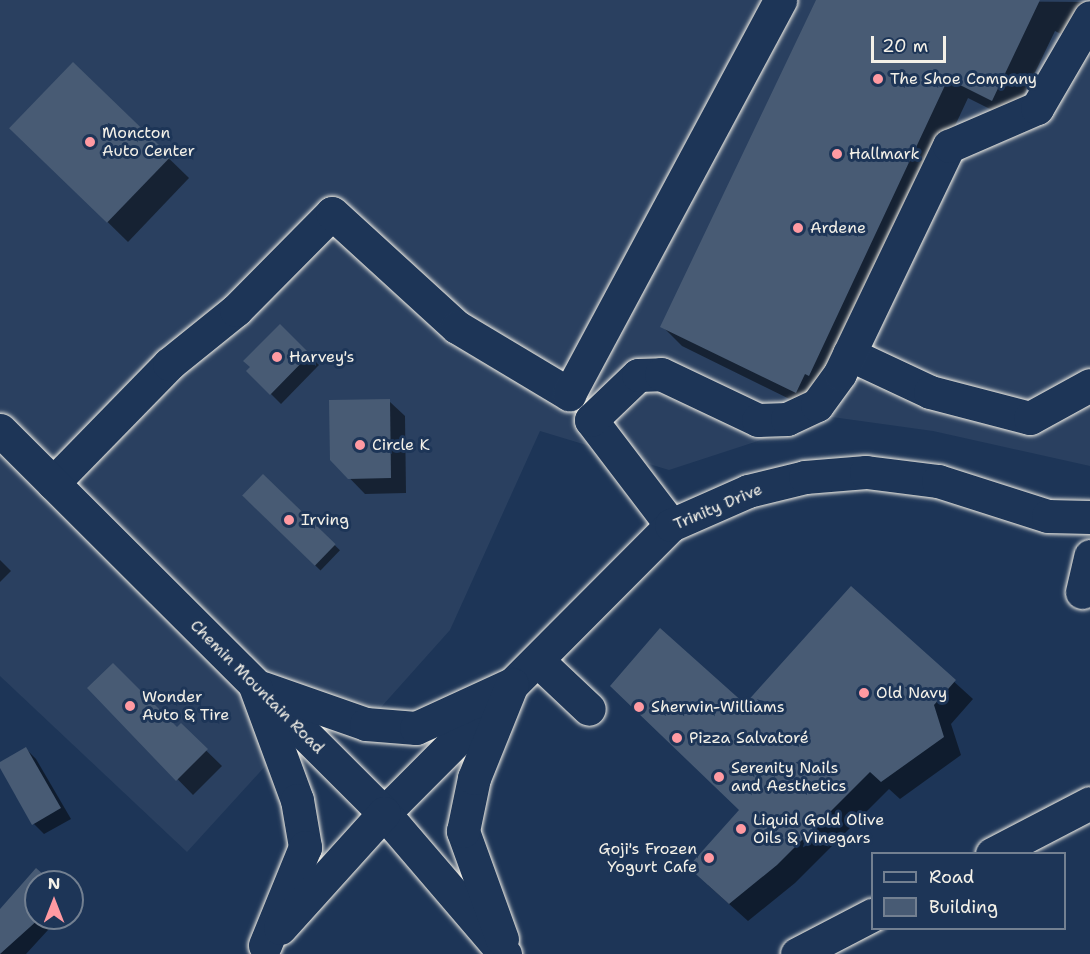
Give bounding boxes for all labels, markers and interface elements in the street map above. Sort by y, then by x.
scale bar [874,24,949,62]
text: 20 m [882,34,928,58]
place label: The Shoe Company [890,69,1037,89]
marker: The Shoe Company [871,72,885,86]
place label: Moncton Auto Center [102,123,195,161]
marker: Moncton Auto Center [83,135,97,149]
place label: Hallmark [849,144,920,164]
marker: Hallmark [830,147,844,161]
place label: Ardene [810,218,866,238]
marker: Ardene [791,221,805,235]
place label: Harvey's [289,347,354,367]
marker: Harvey's [270,350,284,364]
place label: Circle K [372,435,430,455]
marker: Circle K [353,438,367,452]
street label: Trinity Drive [671,480,765,534]
place label: Irving [301,510,349,530]
marker: Irving [282,513,296,527]
street label: Chemin Mountain Road [186,616,328,758]
place label: Old Navy [876,683,947,703]
marker: Old Navy [857,686,871,700]
place label: Wonder Auto & Tire [142,687,229,725]
place label: Sherwin-Williams [651,697,785,717]
marker: Wonder Auto & Tire [123,699,137,713]
marker: Sherwin-Williams [632,700,646,714]
place label: Pizza Salvatoré [689,728,809,748]
marker: Pizza Salvatoré [670,731,684,745]
place label: Serenity Nails and Aesthetics [731,758,846,796]
marker: Serenity Nails and Aesthetics [712,770,726,784]
place label: Liquid Gold Olive Oils & Vinegars [753,810,884,848]
marker: Liquid Gold Olive Oils & Vinegars [734,822,748,836]
place label: Goji's Frozen Yogurt Cafe [599,839,697,877]
marker: Goji's Frozen Yogurt Cafe [702,851,716,865]
legend [871,852,1066,930]
text: Road [929,865,974,889]
north arrow [24,870,84,930]
text: N [48,873,60,894]
text: Building [929,895,998,919]

